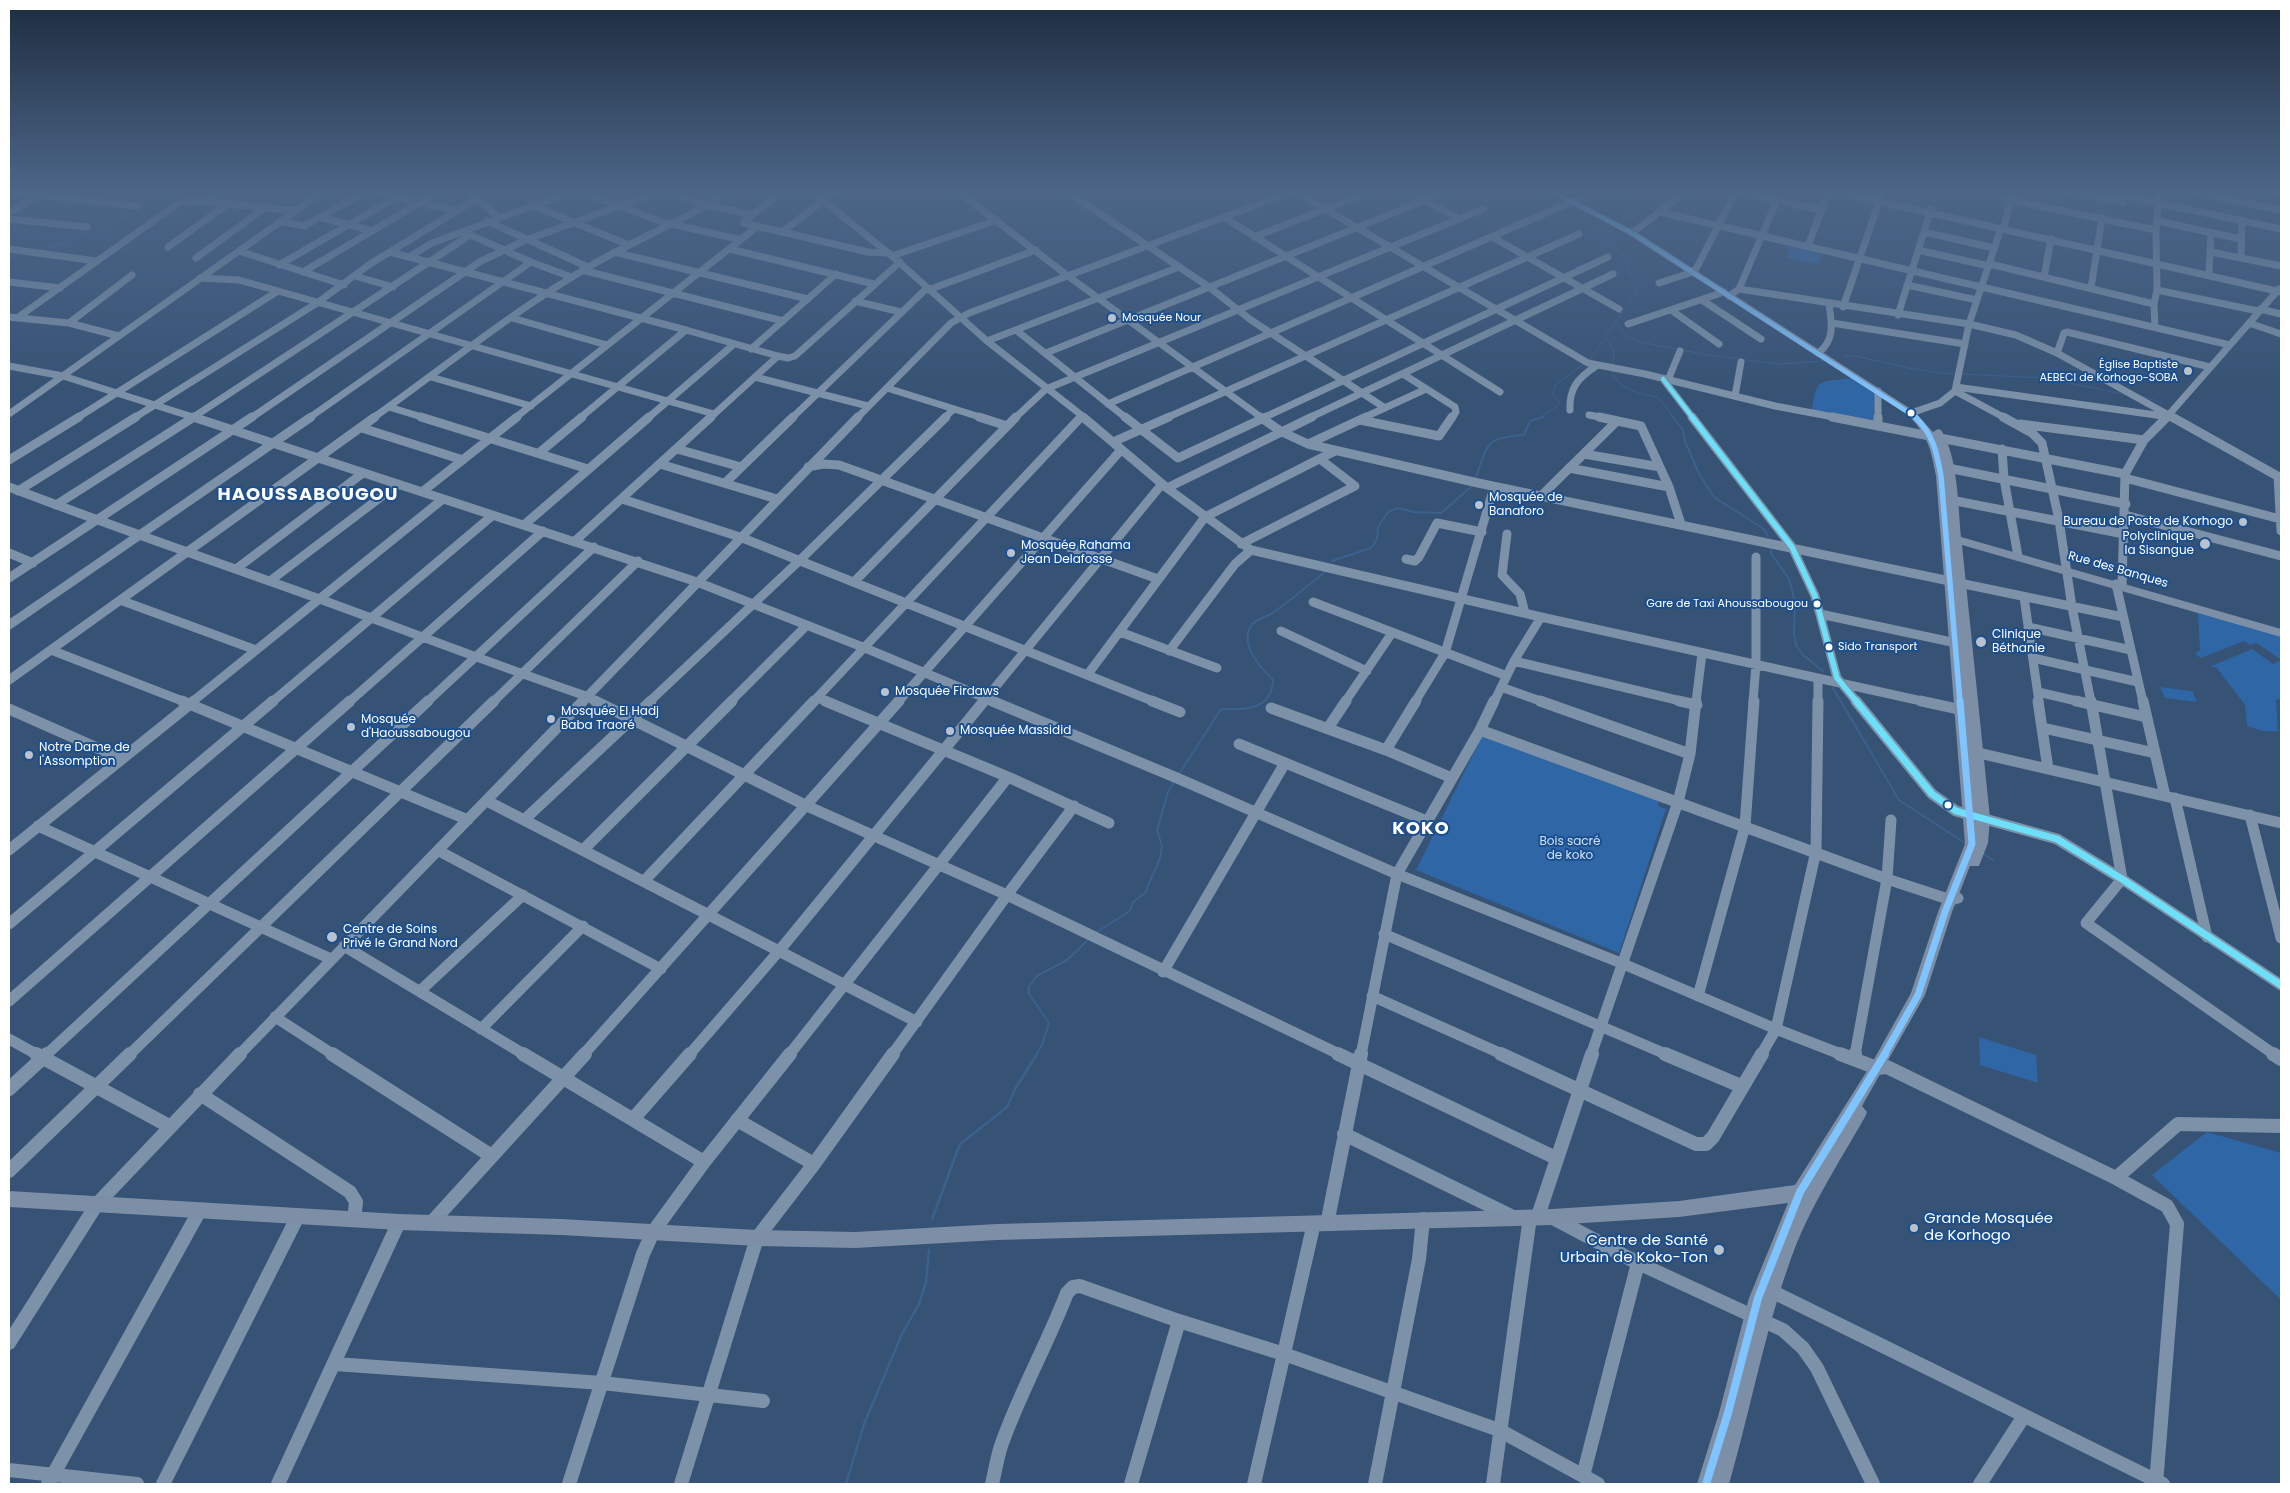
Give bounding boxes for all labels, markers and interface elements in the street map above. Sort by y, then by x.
place label: Mosquée Nour [1122,311,1201,325]
marker: Mosquée Nour [1106,312,1118,324]
place label: Église Baptiste AEBECI de Korhogo-SOBA [2040,358,2178,384]
marker: Église Baptiste AEBECI de Korhogo-SOBA [2182,365,2194,377]
unlabelled marker [1906,408,1916,418]
district label: HAOUSSABOUGOU [216,484,400,506]
place label: Mosquée de Banaforo [1489,491,1563,519]
marker: Mosquée de Banaforo [1473,499,1485,511]
place label: Bureau de Poste de Korhogo [2063,515,2233,529]
marker: Bureau de Poste de Korhogo [2237,516,2249,528]
place label: Polyclinique la Sisangue [2123,530,2194,558]
marker: Polyclinique la Sisangue [2198,537,2212,551]
place label: Mosquée Rahama Jean Delafosse [1021,539,1131,567]
marker: Mosquée Rahama Jean Delafosse [1005,547,1017,559]
street label: Rue des Banques [2066,549,2170,591]
place label: Gare de Taxi Ahoussabougou [1646,597,1808,611]
marker: Gare de Taxi Ahoussabougou [1812,599,1822,609]
place label: Clinique Béthanie [1992,628,2045,656]
marker: Clinique Béthanie [1974,635,1988,649]
place label: Sido Transport [1838,640,1917,654]
marker: Sido Transport [1824,642,1834,652]
place label: Mosquée Firdaws [895,685,999,699]
marker: Mosquée Firdaws [879,686,891,698]
place label: Mosquée El Hadj Baba Traoré [561,705,659,733]
place label: Mosquée d'Haoussabougou [361,713,470,741]
marker: Mosquée El Hadj Baba Traoré [545,713,557,725]
marker: Mosquée d'Haoussabougou [345,721,357,733]
place label: Mosquée Massidid [960,724,1071,738]
marker: Mosquée Massidid [944,725,956,737]
place label: Notre Dame de l'Assomption [39,741,130,769]
marker: Notre Dame de l'Assomption [23,749,35,761]
unlabelled marker [1943,800,1953,810]
district label: KOKO [1392,818,1450,840]
park label: Bois sacré de koko [1539,835,1601,863]
place label: Centre de Soins Privé le Grand Nord [343,923,458,951]
marker: Centre de Soins Privé le Grand Nord [325,930,339,944]
place label: Grande Mosquée de Korhogo [1924,1210,2053,1245]
marker: Grande Mosquée de Korhogo [1908,1222,1920,1234]
place label: Centre de Santé Urbain de Koko-Ton [1560,1232,1708,1267]
marker: Centre de Santé Urbain de Koko-Ton [1712,1243,1726,1257]

